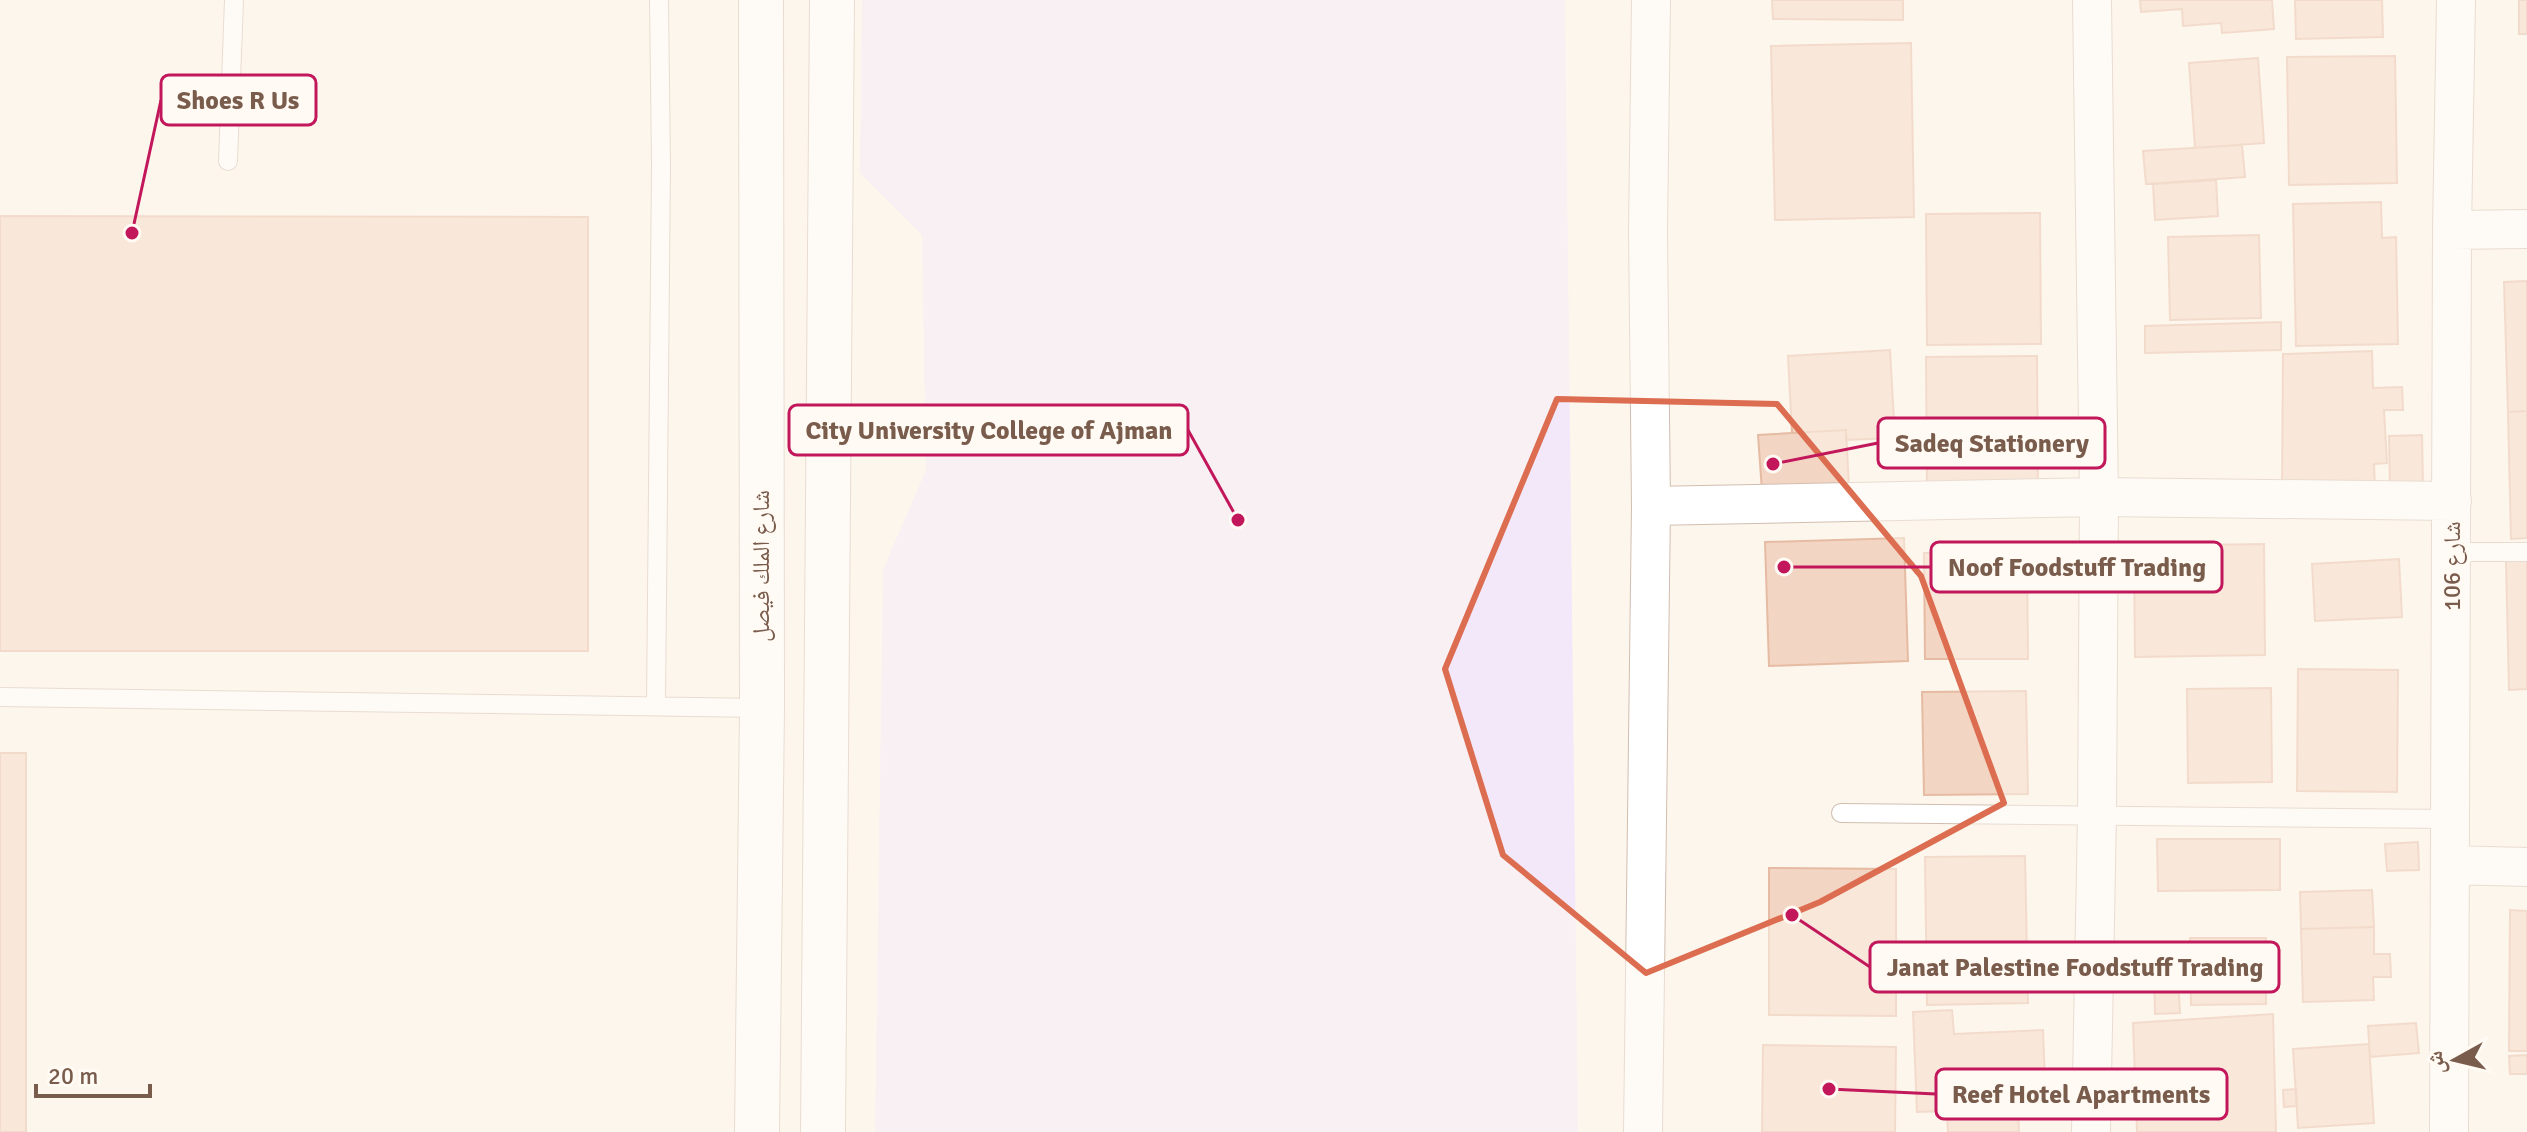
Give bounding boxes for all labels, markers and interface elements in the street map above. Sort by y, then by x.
callout: Shoes R Us [161,75,316,125]
text: Shoes R Us [177,85,299,117]
callout: City University College of Ajman [789,405,1188,455]
text: City University College of Ajman [805,415,1173,447]
callout: Sadeq Stationery [1878,418,2105,468]
text: Sadeq Stationery [1895,428,2089,460]
street label: شارع الملك فيصل [746,490,776,642]
street label: شارع 106 [2437,521,2467,611]
callout: Noof Foodstuff Trading [1931,542,2222,592]
text: Noof Foodstuff Trading [1948,552,2206,584]
callout: Janat Palestine Foodstuff Trading [1870,942,2279,992]
text: Janat Palestine Foodstuff Trading [1887,952,2263,984]
north arrow [2415,1020,2495,1100]
scale bar [36,1048,150,1098]
text: ش [2421,1049,2451,1076]
text: 20 m [48,1061,98,1091]
callout: Reef Hotel Apartments [1936,1069,2227,1119]
text: Reef Hotel Apartments [1952,1079,2210,1111]

